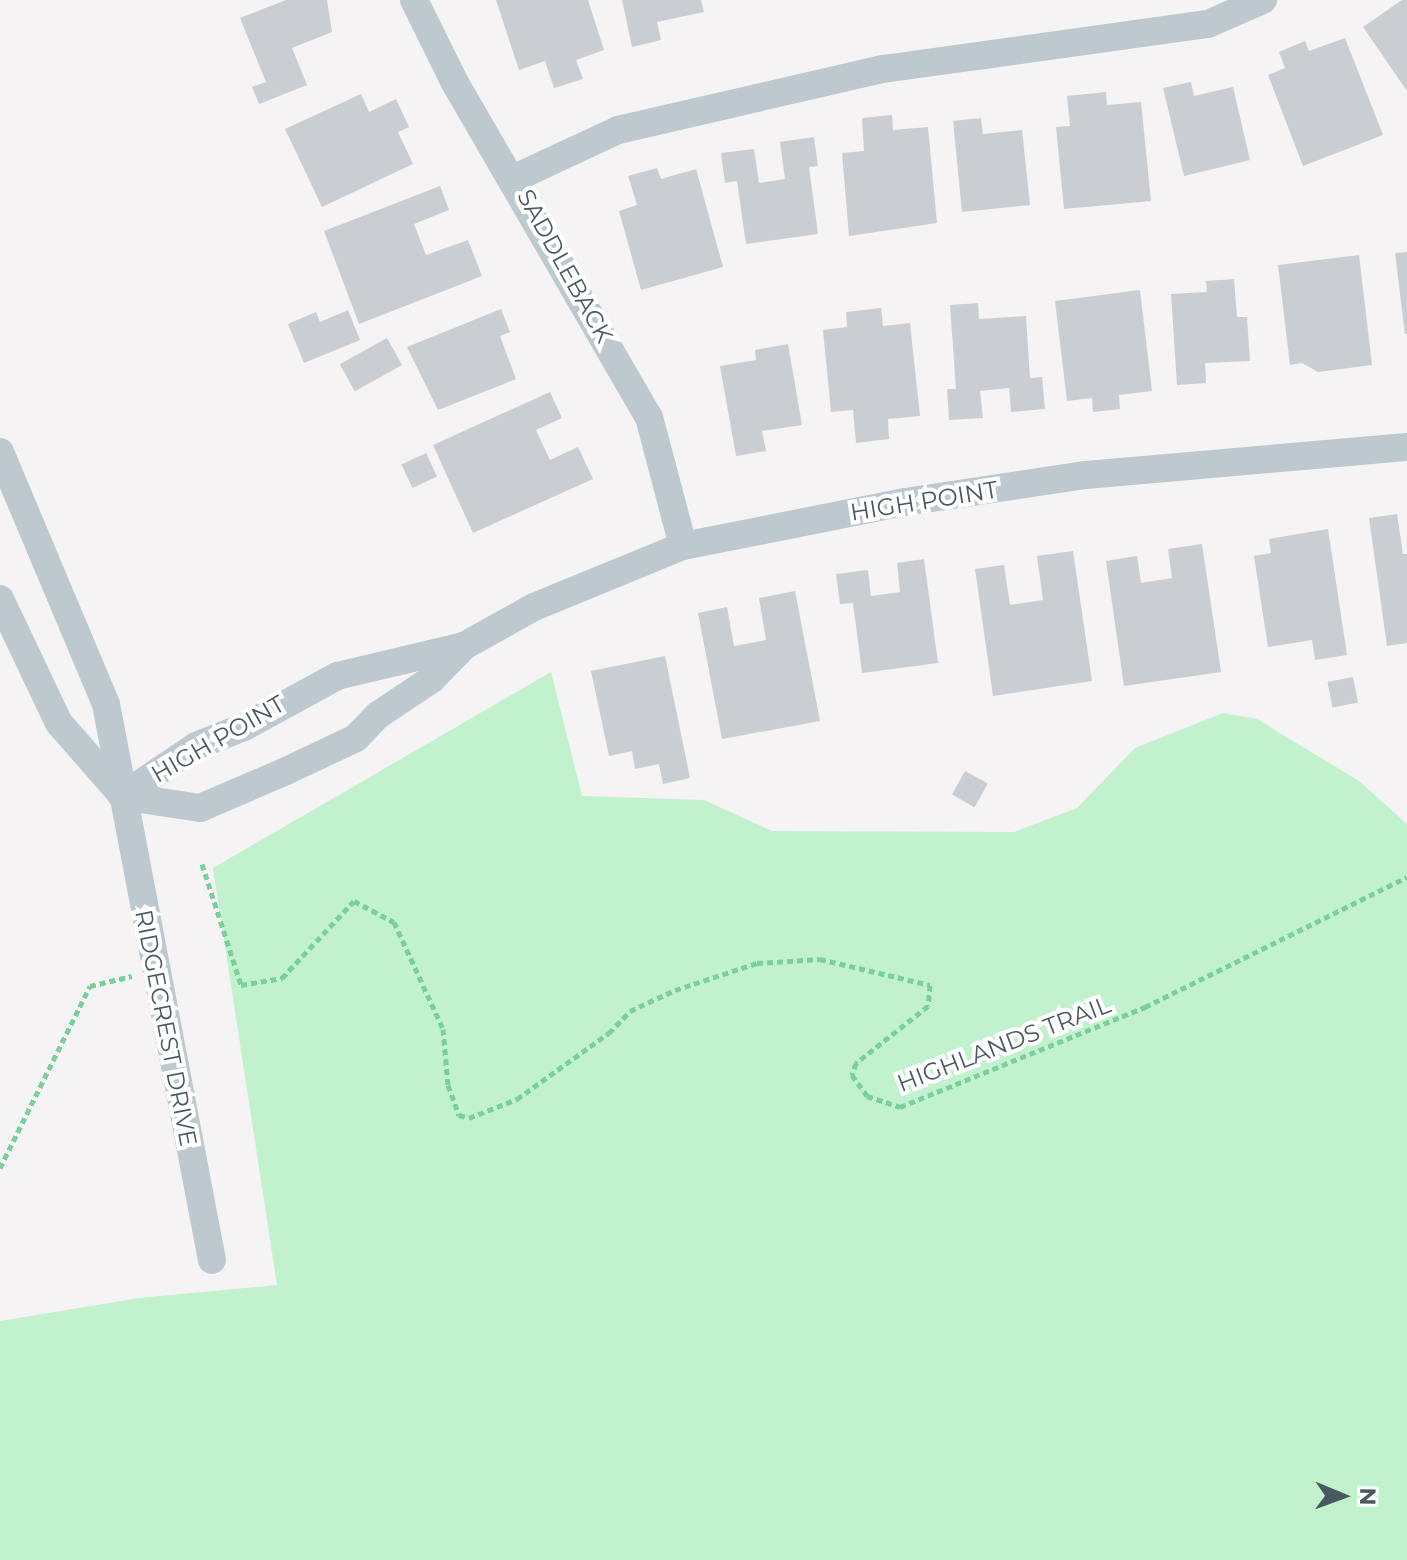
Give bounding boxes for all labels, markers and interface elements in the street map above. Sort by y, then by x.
street label: SADDLEBACK [511,184,619,348]
street label: HIGH POINT [848,475,1000,527]
street label: HIGH POINT [146,689,290,789]
street label: RIDGECREST DRIVE [129,907,203,1149]
street label: HIGHLANDS TRAIL [893,990,1115,1098]
north arrow [1303,1456,1383,1536]
text: N [1354,1487,1381,1506]

